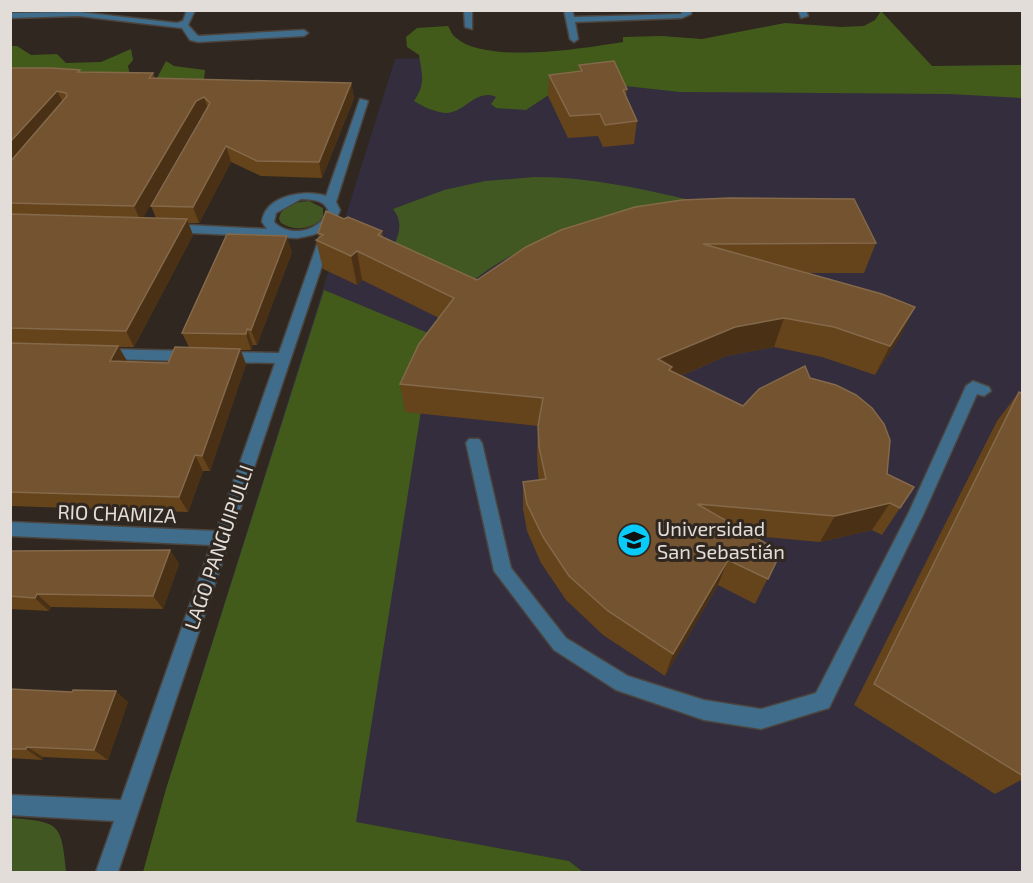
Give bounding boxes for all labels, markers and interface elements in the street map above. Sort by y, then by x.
street label: LAGO PANGUIPULLI [179,461,257,633]
street label: RIO CHAMIZA [57,499,178,527]
place label: Universidad San Sebastián [657,516,785,563]
school or university icon: Universidad San Sebastián [616,522,652,558]

